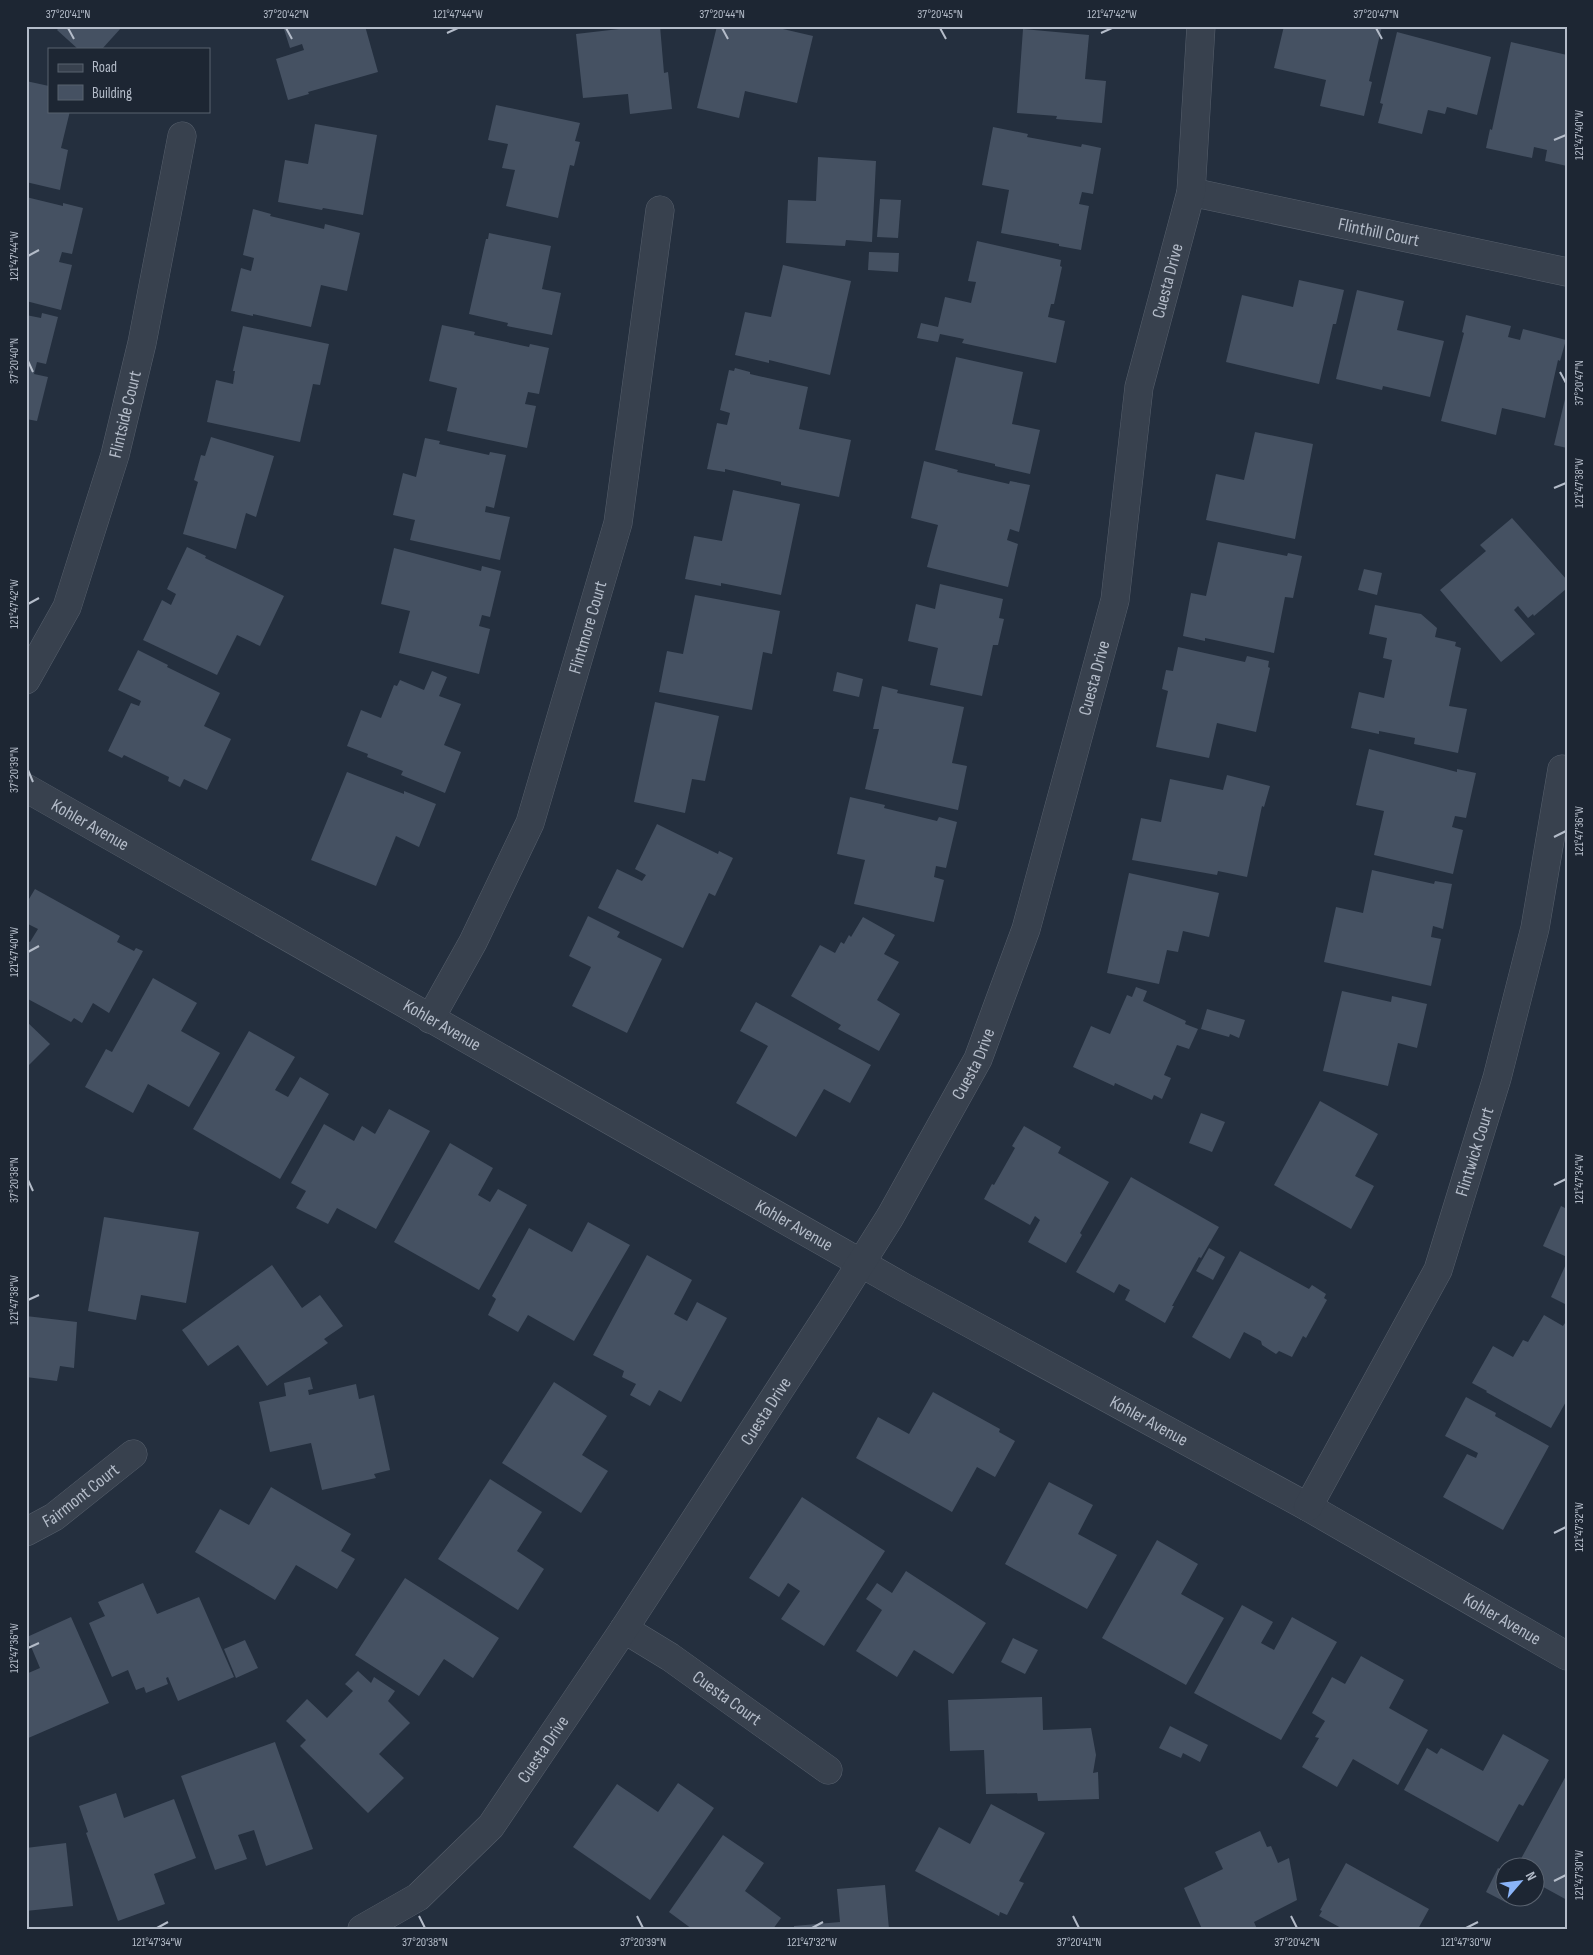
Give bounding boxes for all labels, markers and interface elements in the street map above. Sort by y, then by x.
text: 37°20'41"N [46,7,90,22]
text: 37°20'42"N [263,7,309,22]
text: 121°47'44"W [433,7,483,22]
text: 37°20'44"N [699,7,745,22]
text: 37°20'45"N [917,7,963,22]
text: 121°47'42"W [1087,7,1137,22]
text: 37°20'47"N [1353,7,1399,22]
legend [48,48,210,112]
text: Road [92,58,117,77]
text: Building [92,84,132,103]
text: 121°47'40"W [1572,110,1587,160]
street label: Flinthill Court [1336,214,1422,251]
text: 121°47'44"W [7,231,22,281]
street label: Cuesta Drive [1148,241,1188,321]
text: 37°20'40"N [7,338,22,384]
text: 37°20'47"N [1572,360,1587,406]
street label: Flintside Court [105,368,146,460]
text: 121°47'38"W [1572,458,1587,508]
street label: Flintmore Court [564,578,612,676]
text: 121°47'42"W [7,579,22,629]
street label: Cuesta Drive [1074,638,1115,718]
text: 37°20'39"N [7,747,22,793]
street label: Kohler Avenue [48,795,133,855]
text: 121°47'36"W [1572,806,1587,856]
text: 121°47'40"W [7,927,22,977]
street label: Kohler Avenue [400,995,485,1056]
street label: Cuesta Drive [948,1026,999,1103]
street label: Flintwick Court [1451,1104,1499,1199]
text: 121°47'34"W [1572,1154,1587,1204]
text: 37°20'38"N [7,1157,22,1203]
street label: Kohler Avenue [752,1195,837,1256]
text: 121°47'38"W [7,1275,22,1325]
street label: Cuesta Drive [736,1373,796,1449]
street label: Kohler Avenue [1106,1391,1191,1451]
street label: Fairmont Court [39,1459,124,1532]
text: 121°47'32"W [1572,1502,1587,1552]
street label: Kohler Avenue [1460,1589,1544,1650]
text: 121°47'36"W [7,1623,22,1673]
street label: Cuesta Court [688,1667,766,1730]
street label: Cuesta Drive [513,1712,573,1787]
text: 121°47'30"W [1572,1850,1587,1900]
north arrow [1496,1858,1546,1908]
text: N [1522,1869,1540,1883]
text: 121°47'34"W [132,1935,182,1950]
text: 37°20'38"N [402,1935,448,1950]
text: 37°20'39"N [620,1935,666,1950]
text: 121°47'32"W [787,1935,837,1950]
text: 37°20'41"N [1057,1935,1101,1950]
text: 37°20'42"N [1274,1935,1320,1950]
text: 121°47'30"W [1441,1935,1491,1950]

